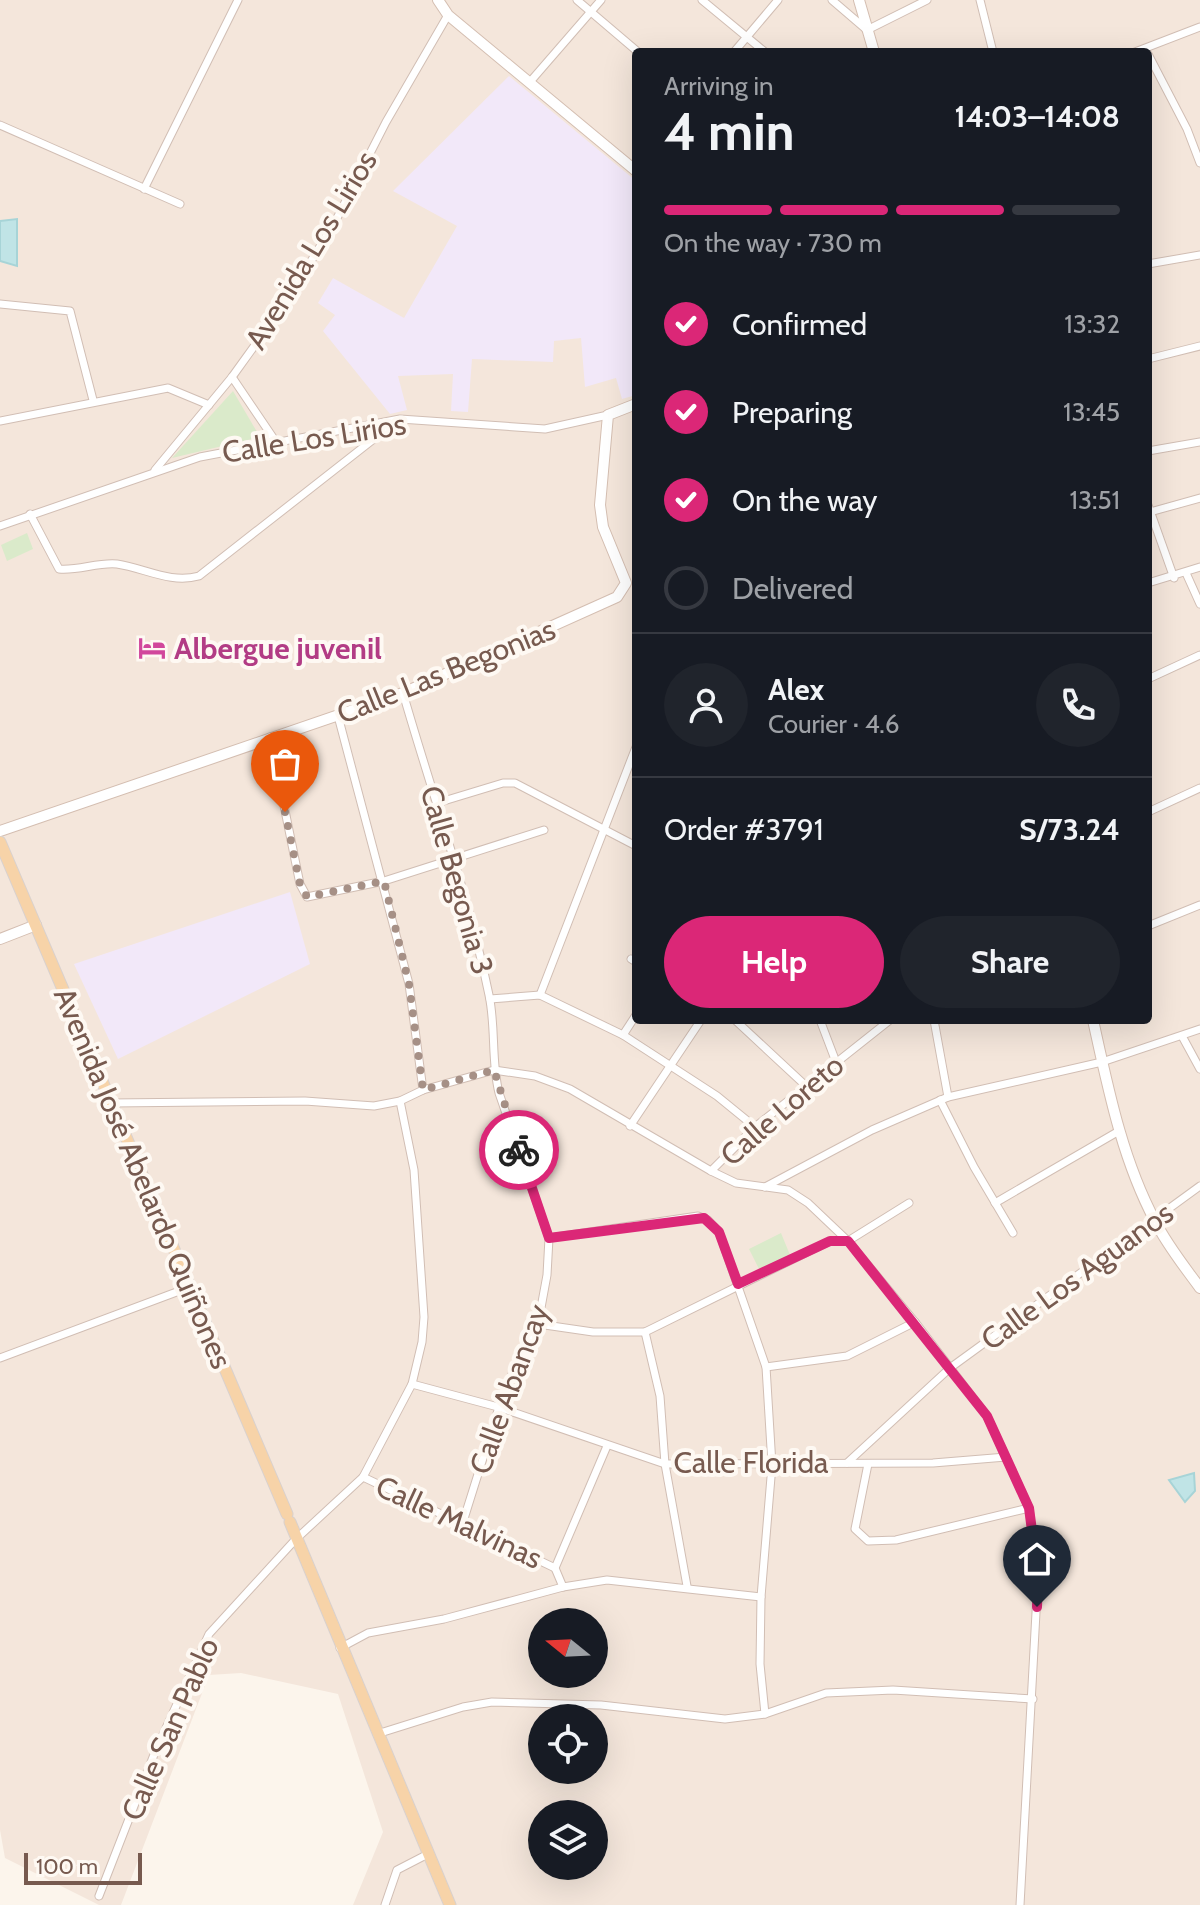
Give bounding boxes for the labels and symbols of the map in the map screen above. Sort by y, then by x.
street label: Avenida Los Lirios [237,144,385,356]
street label: Calle Los Lirios [219,405,409,471]
street label: Calle Las Begonias [331,610,561,732]
place label: Albergue juvenil [174,630,382,667]
hotel icon: Albergue juvenil [137,633,167,663]
pin [251,730,319,812]
street label: Calle Begonia 3 [412,782,502,978]
street label: Avenida José Abelardo Quiñones [46,982,240,1374]
street label: Calle Loreto [713,1046,851,1174]
courier [479,1110,559,1190]
street label: Calle Los Aguanos [974,1194,1180,1358]
street label: Calle Abancay [461,1299,557,1479]
street label: Calle Florida [673,1444,829,1481]
street label: Calle Malvinas [370,1467,548,1577]
pin [1003,1525,1071,1607]
north arrow [528,1608,608,1688]
street label: Calle San Pablo [113,1632,227,1826]
scale bar [24,1849,142,1885]

